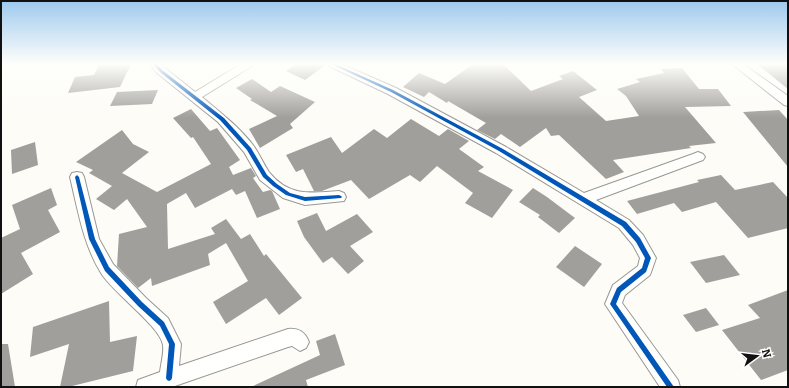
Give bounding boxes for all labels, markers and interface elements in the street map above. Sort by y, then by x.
north arrow [737,336,777,376]
text: N [759,348,774,360]

